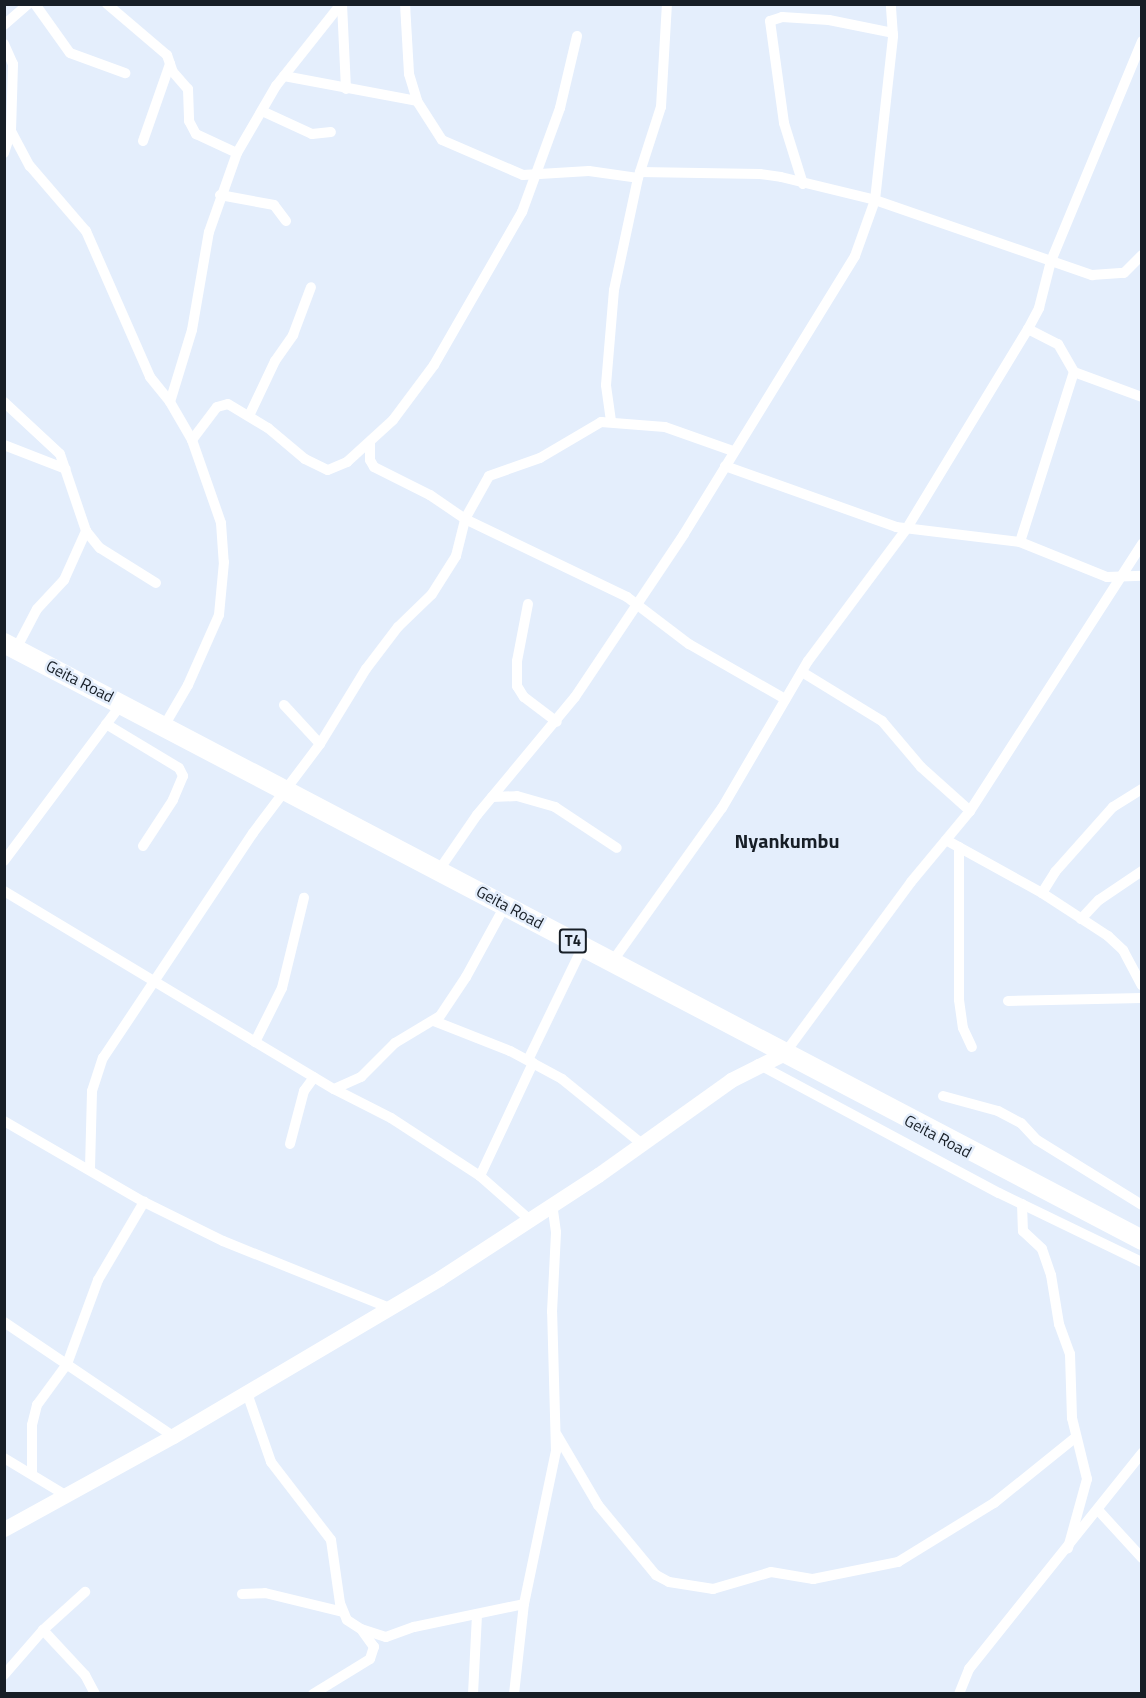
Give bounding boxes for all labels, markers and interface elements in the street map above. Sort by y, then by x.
street label: Geita Road [43,656,117,706]
district label: Nyankumbu [734,828,840,852]
street label: Geita Road [473,881,547,933]
road number: T4 [558,929,588,953]
street label: Geita Road [901,1110,975,1162]

